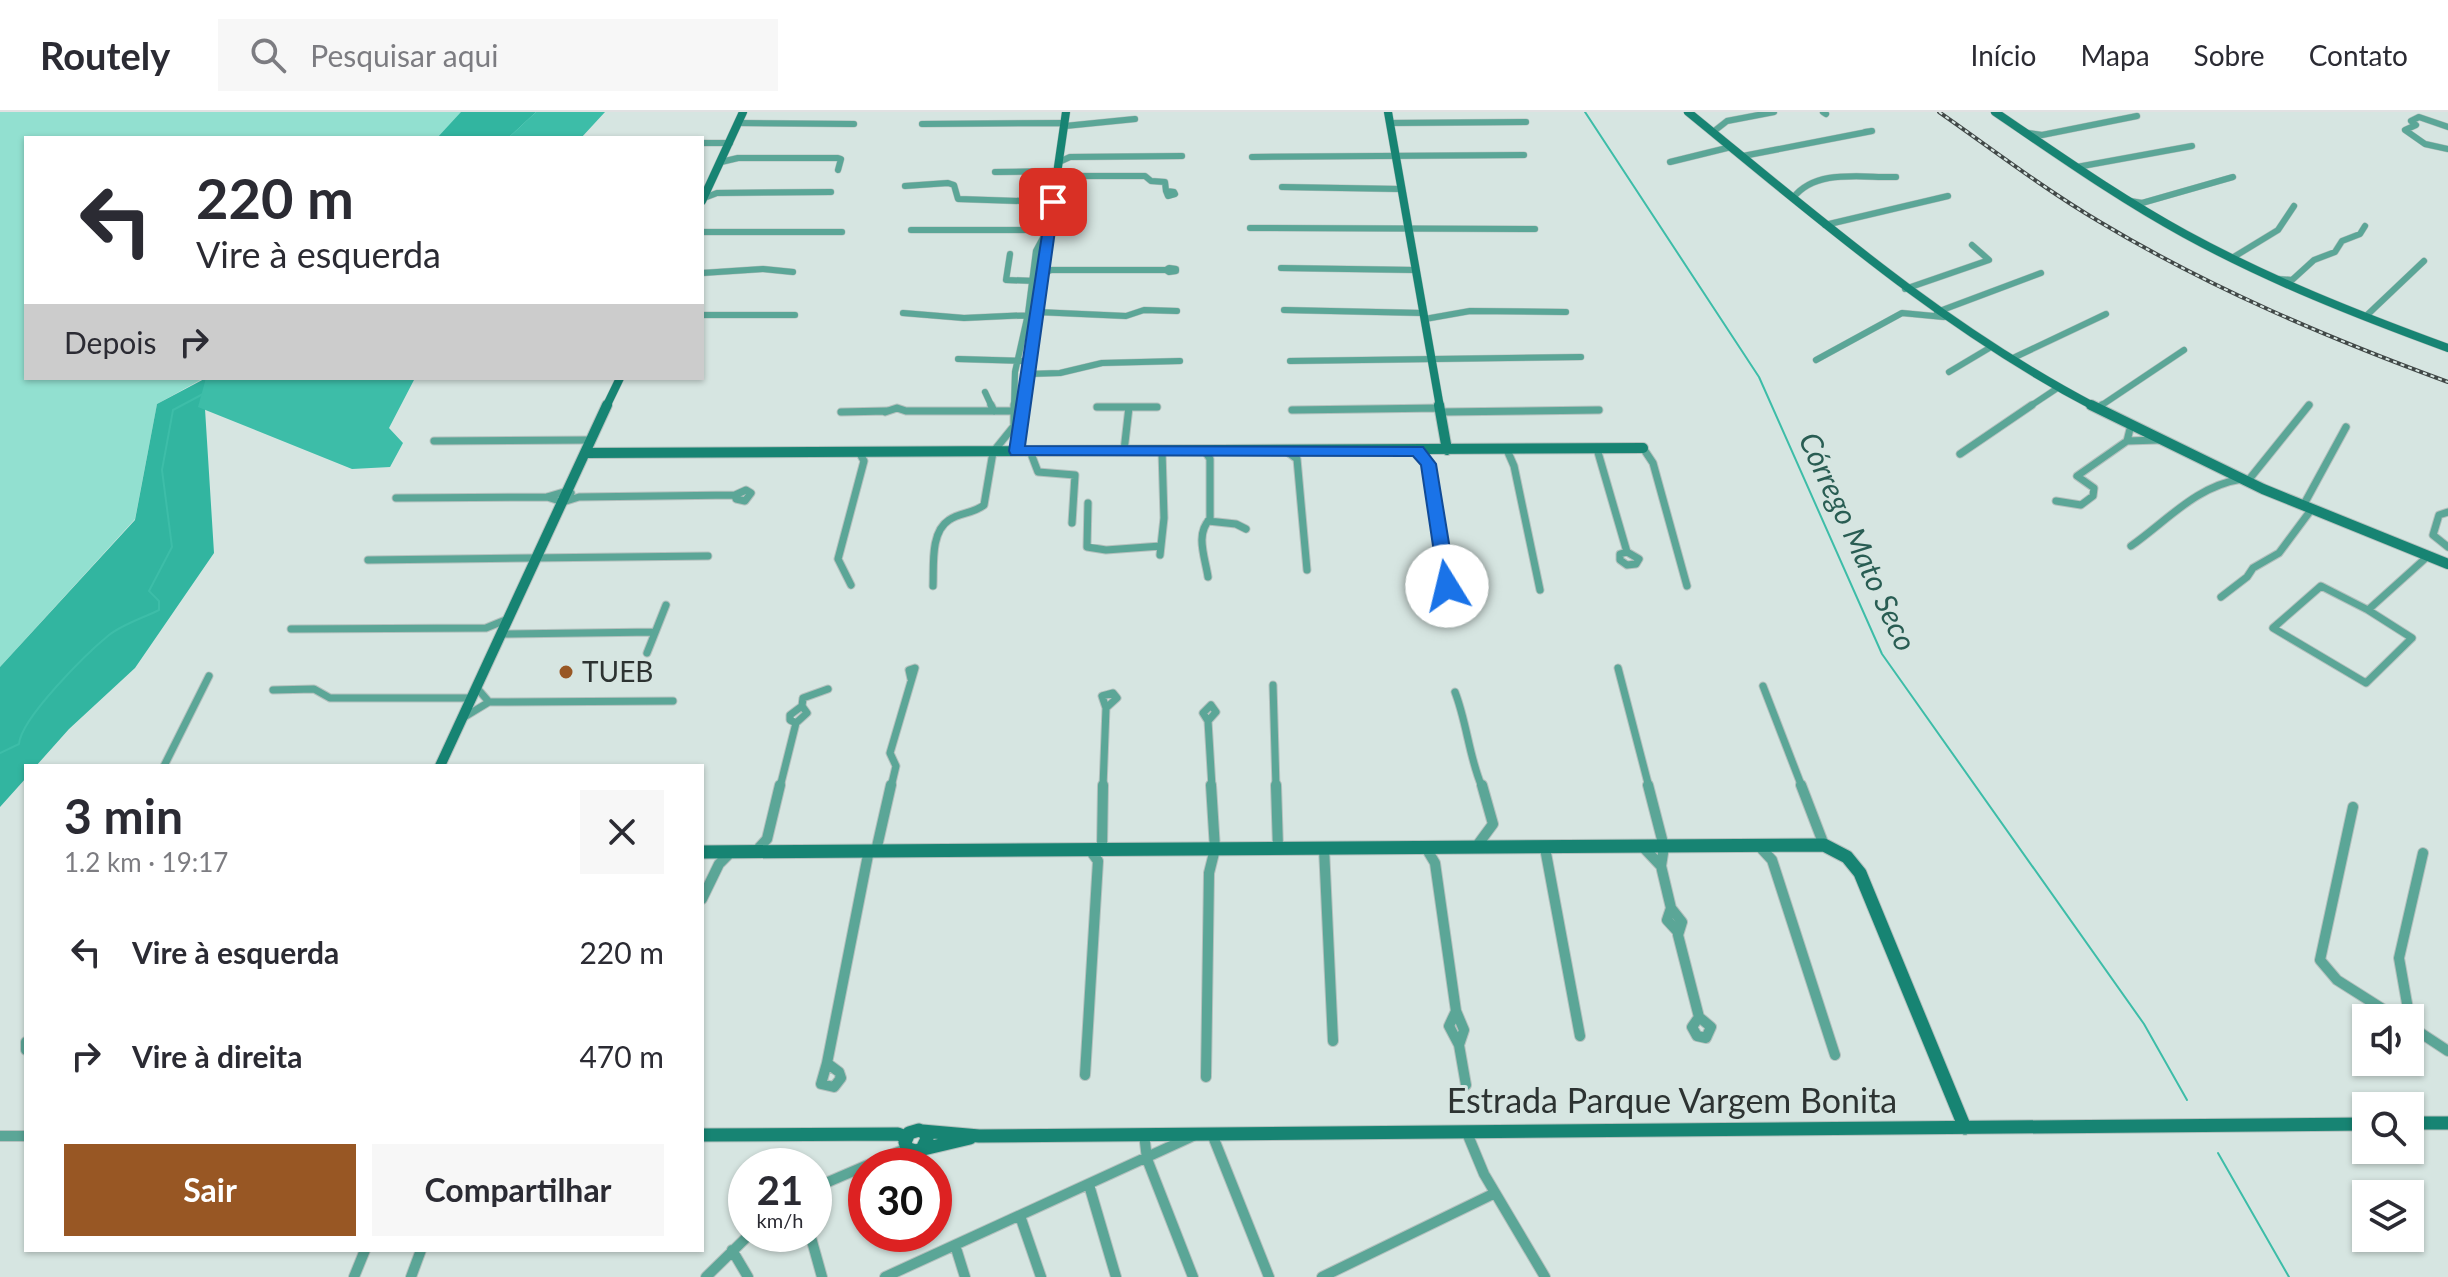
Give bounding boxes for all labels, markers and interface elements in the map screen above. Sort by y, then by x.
search box [218,19,778,91]
text: Routely [40,32,170,78]
icon: search [246,33,290,77]
text: Pesquisar aqui [310,37,499,73]
text: Início [1971,38,2036,72]
text: Mapa [2080,38,2150,72]
text: Sobre [2194,38,2265,72]
text: Contato [2309,38,2408,72]
text: 220 m [196,164,354,231]
icon: left [64,168,168,272]
pin [1019,168,1087,236]
icon: arrive [1031,180,1075,224]
text: Vire à esquerda [196,232,441,276]
icon: right [172,320,216,364]
text: Depois [64,324,156,360]
water label: Córrego Mato Seco [1792,426,1925,656]
position arrow [1405,544,1489,628]
place label: TUEB [582,654,653,688]
marker: TUEB [557,663,575,681]
text: 3 min [64,787,183,844]
button: close [580,790,664,874]
text: 1.2 km · 19:17 [64,846,228,878]
icon: left [64,930,108,974]
text: Vire à esquerda [132,934,339,970]
text: 220 m [579,934,664,970]
map controls [2352,1004,2424,1252]
button: sound [2352,1004,2424,1076]
icon: right [64,1034,108,1078]
text: Vire à direita [132,1038,302,1074]
text: 470 m [579,1038,664,1074]
street label: Estrada Parque Vargem Bonita [1447,1079,1897,1120]
button: search [2352,1092,2424,1164]
button: Sair [64,1144,356,1236]
button: Compartilhar [372,1144,664,1236]
speed limit sign: 30 [848,1148,952,1252]
text: 21 [757,1166,803,1214]
button: layers [2352,1180,2424,1252]
text: km/h [757,1208,803,1232]

